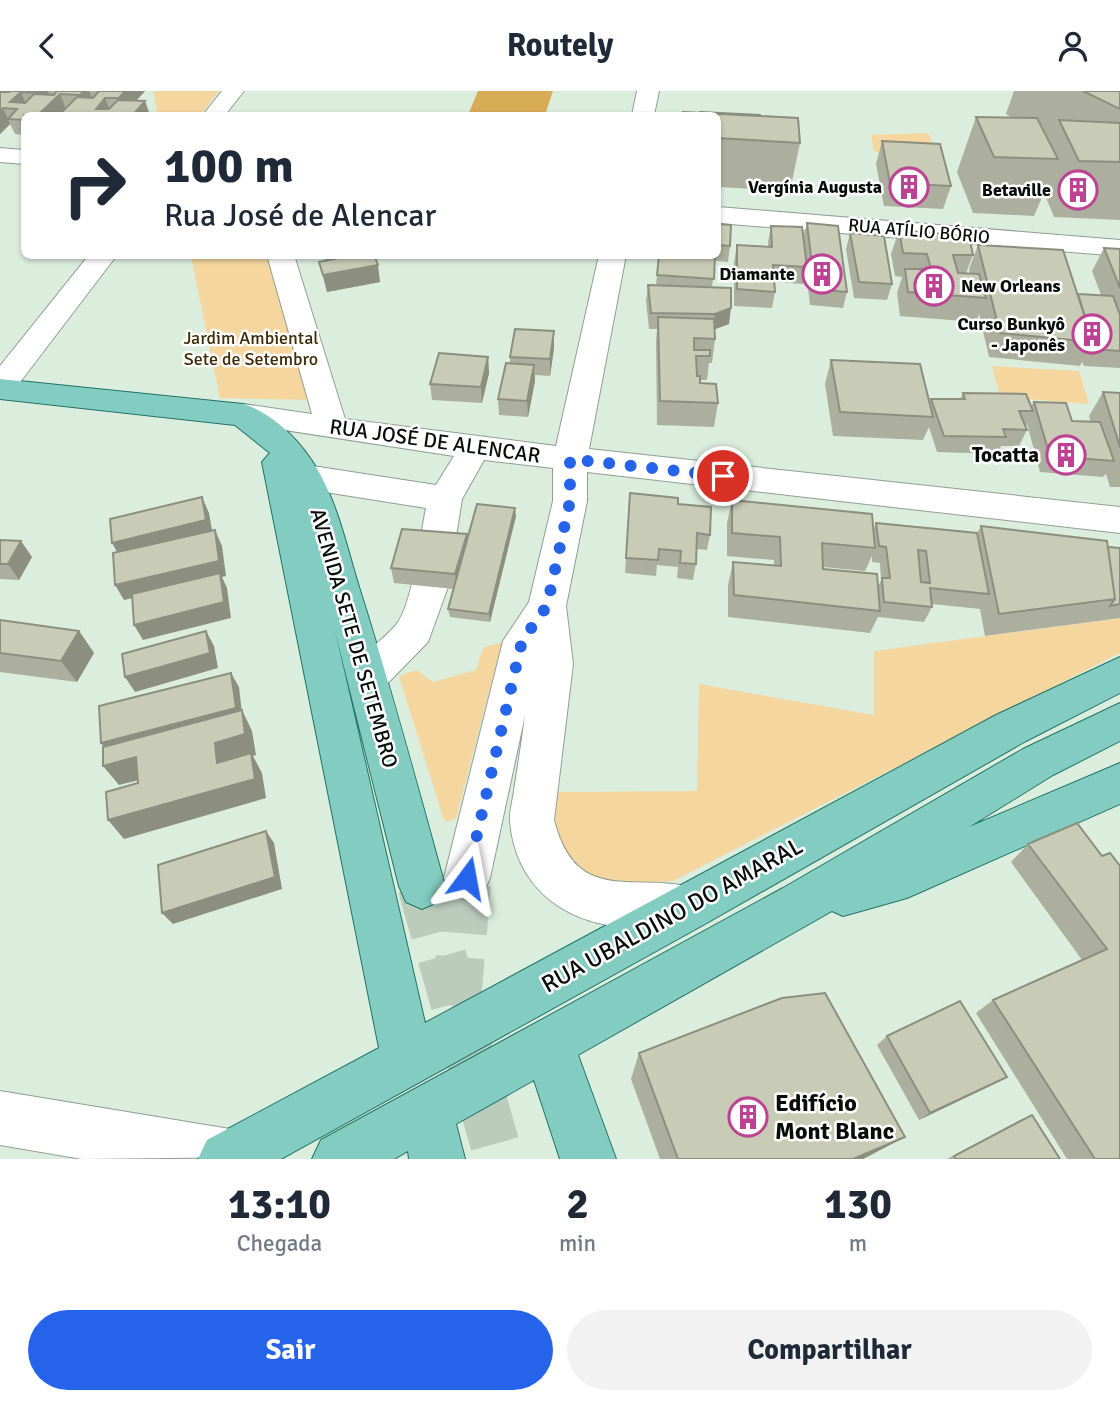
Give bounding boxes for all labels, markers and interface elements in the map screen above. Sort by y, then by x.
text: Routely [507,26,613,65]
icon: back [28,27,66,65]
icon: person [1054,27,1092,65]
text: 100 m [164,136,294,196]
icon: right [49,140,140,231]
building icon: Vergínia Augusta [888,166,930,208]
building icon: Betaville [1057,169,1099,211]
place label: Vergínia Augusta [748,176,882,198]
place label: Betaville [982,179,1051,201]
text: Rua José de Alencar [164,196,436,235]
street label: RUA ATÍLIO BÓRIO [847,214,991,248]
building icon: Diamante [801,253,843,295]
place label: Diamante [719,263,795,285]
building icon: New Orleans [913,265,955,307]
place label: New Orleans [961,275,1061,297]
place label: Curso Bunkyô - Japonês [957,313,1065,356]
building icon: Curso Bunkyô - Japonês [1071,313,1113,355]
park label: Jardim Ambiental Sete de Setembro [183,327,319,370]
street label: RUA JOSÉ DE ALENCAR [328,413,542,469]
building icon: Tocatta [1045,434,1087,476]
place label: Tocatta [972,442,1039,468]
pin [693,446,753,506]
icon: arrive [704,457,742,495]
street label: AVENIDA SETE DE SETEMBRO [304,505,404,771]
street label: RUA UBALDINO DO AMARAL [536,831,808,999]
position arrow [430,841,504,915]
place label: Edifício Mont Blanc [775,1088,894,1146]
building icon: Edifício Mont Blanc [727,1096,769,1138]
text: 13:10 [228,1179,331,1230]
text: 2 [566,1179,589,1230]
text: 130 [824,1179,892,1230]
text: Chegada [237,1229,322,1258]
text: min [559,1229,596,1258]
text: m [849,1229,867,1258]
button: Sair [28,1310,553,1390]
button: Compartilhar [567,1310,1092,1390]

